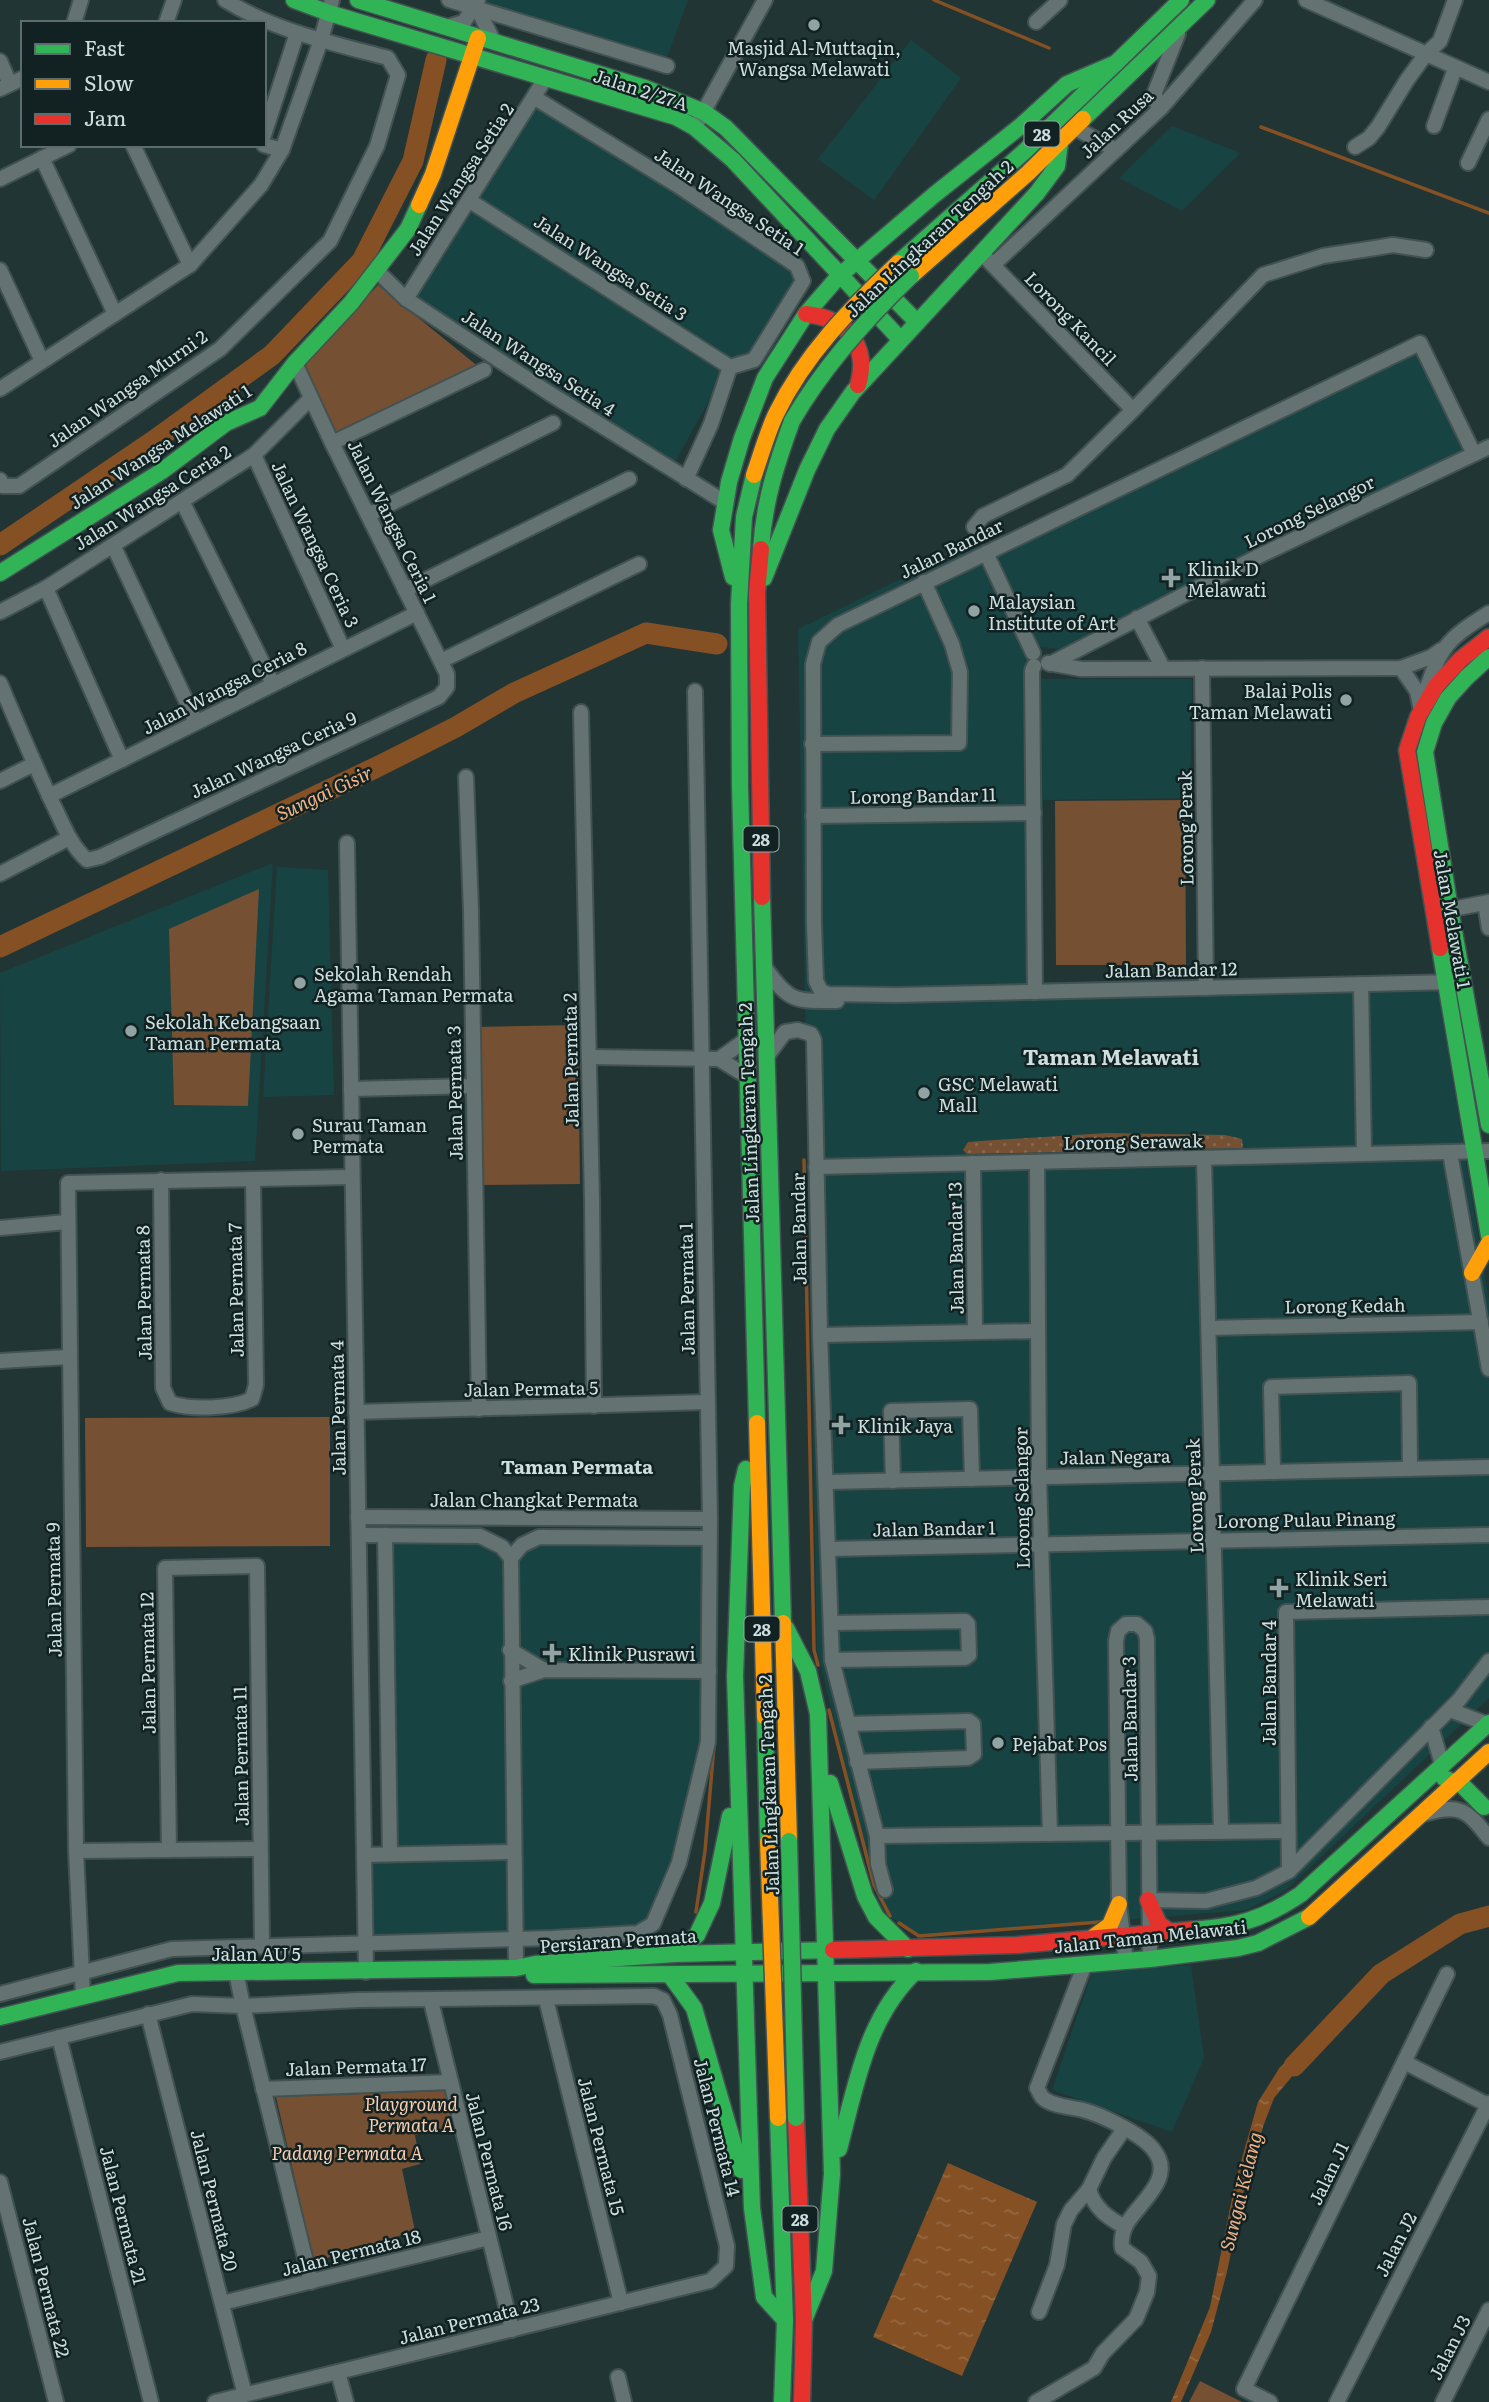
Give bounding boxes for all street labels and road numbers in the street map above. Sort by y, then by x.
street label: Jalan 2/27A [590,61,692,117]
street label: Jalan Rusa [1073,82,1159,164]
street label: Jalan Wangsa Setia 2 [400,97,520,261]
road number: 28 [1024,122,1060,146]
street label: Jalan Wangsa Setia 1 [650,141,810,261]
street label: Jalan Lingkaran Tengah 2 [839,153,1019,323]
street label: Jalan Wangsa Setia 3 [529,207,693,327]
street label: Lorong Kancil [1019,265,1123,371]
street label: Jalan Wangsa Setia 4 [457,302,621,422]
street label: Jalan Wangsa Murni 2 [42,323,212,453]
street label: Jalan Wangsa Melawati 1 [64,377,256,515]
street label: Jalan Wangsa Ceria 1 [342,435,444,607]
street label: Jalan Wangsa Ceria 2 [68,438,236,556]
street label: Jalan Wangsa Ceria 3 [265,456,367,632]
street label: Lorong Selangor [1239,468,1379,554]
street label: Jalan Bandar [895,511,1008,585]
street label: Jalan Wangsa Ceria 8 [137,634,311,740]
street label: Jalan Wangsa Ceria 9 [185,704,361,804]
street label: Lorong Perak [1170,769,1200,886]
street label: Lorong Bandar 11 [849,780,997,810]
road number: 28 [744,826,778,852]
street label: Jalan Melawati 1 [1428,847,1478,991]
street label: Jalan Bandar 12 [1105,954,1237,984]
street label: Jalan Permata 2 [555,992,585,1128]
street label: Jalan Lingkaran Tengah 2 [731,1002,765,1224]
street label: Jalan Permata 3 [439,1025,469,1161]
street label: Lorong Serawak [1063,1126,1204,1156]
street label: Jalan Bandar [784,1172,812,1285]
street label: Jalan Bandar 13 [940,1181,970,1315]
street label: Jalan Permata 7 [220,1222,250,1358]
street label: Jalan Permata 1 [671,1222,701,1356]
street label: Jalan Permata 8 [128,1225,158,1361]
street label: Lorong Kedah [1284,1290,1406,1320]
street label: Jalan Permata 4 [322,1340,352,1476]
street label: Jalan Permata 5 [463,1373,599,1403]
street label: Lorong Selangor [1006,1426,1036,1569]
street label: Lorong Perak [1178,1437,1210,1554]
street label: Jalan Negara [1059,1442,1171,1470]
street label: Jalan Changkat Permata [430,1486,639,1513]
street label: Lorong Pulau Pinang [1216,1504,1397,1534]
street label: Jalan Bandar 1 [872,1513,996,1543]
street label: Jalan Permata 9 [38,1522,68,1658]
street label: Jalan Permata 12 [132,1592,162,1734]
road number: 28 [744,1616,780,1642]
street label: Jalan Bandar 4 [1255,1620,1282,1746]
street label: Jalan Bandar 3 [1114,1656,1144,1782]
street label: Jalan Lingkaran Tengah 2 [751,1674,785,1896]
street label: Jalan Permata 11 [225,1686,255,1826]
street label: Jalan Taman Melawati [1052,1912,1248,1960]
street label: Persiaran Permata [538,1921,698,1959]
street label: Jalan AU 5 [211,1940,301,1967]
street label: Jalan Permata 17 [285,2050,427,2082]
street label: Jalan Permata 14 [688,2055,748,2199]
street label: Jalan Permata 15 [572,2074,632,2218]
street label: Jalan Permata 16 [460,2089,520,2234]
street label: Jalan Permata 20 [184,2126,246,2274]
street label: Jalan J1 [1301,2137,1355,2209]
street label: Jalan Permata 21 [94,2143,154,2287]
road number: 28 [782,2206,818,2232]
street label: Jalan J2 [1367,2207,1423,2281]
street label: Jalan Permata 22 [16,2214,78,2360]
street label: Jalan Permata 18 [278,2222,424,2282]
street label: Jalan Permata 23 [396,2289,542,2351]
street label: Jalan J3 [1421,2310,1477,2384]

